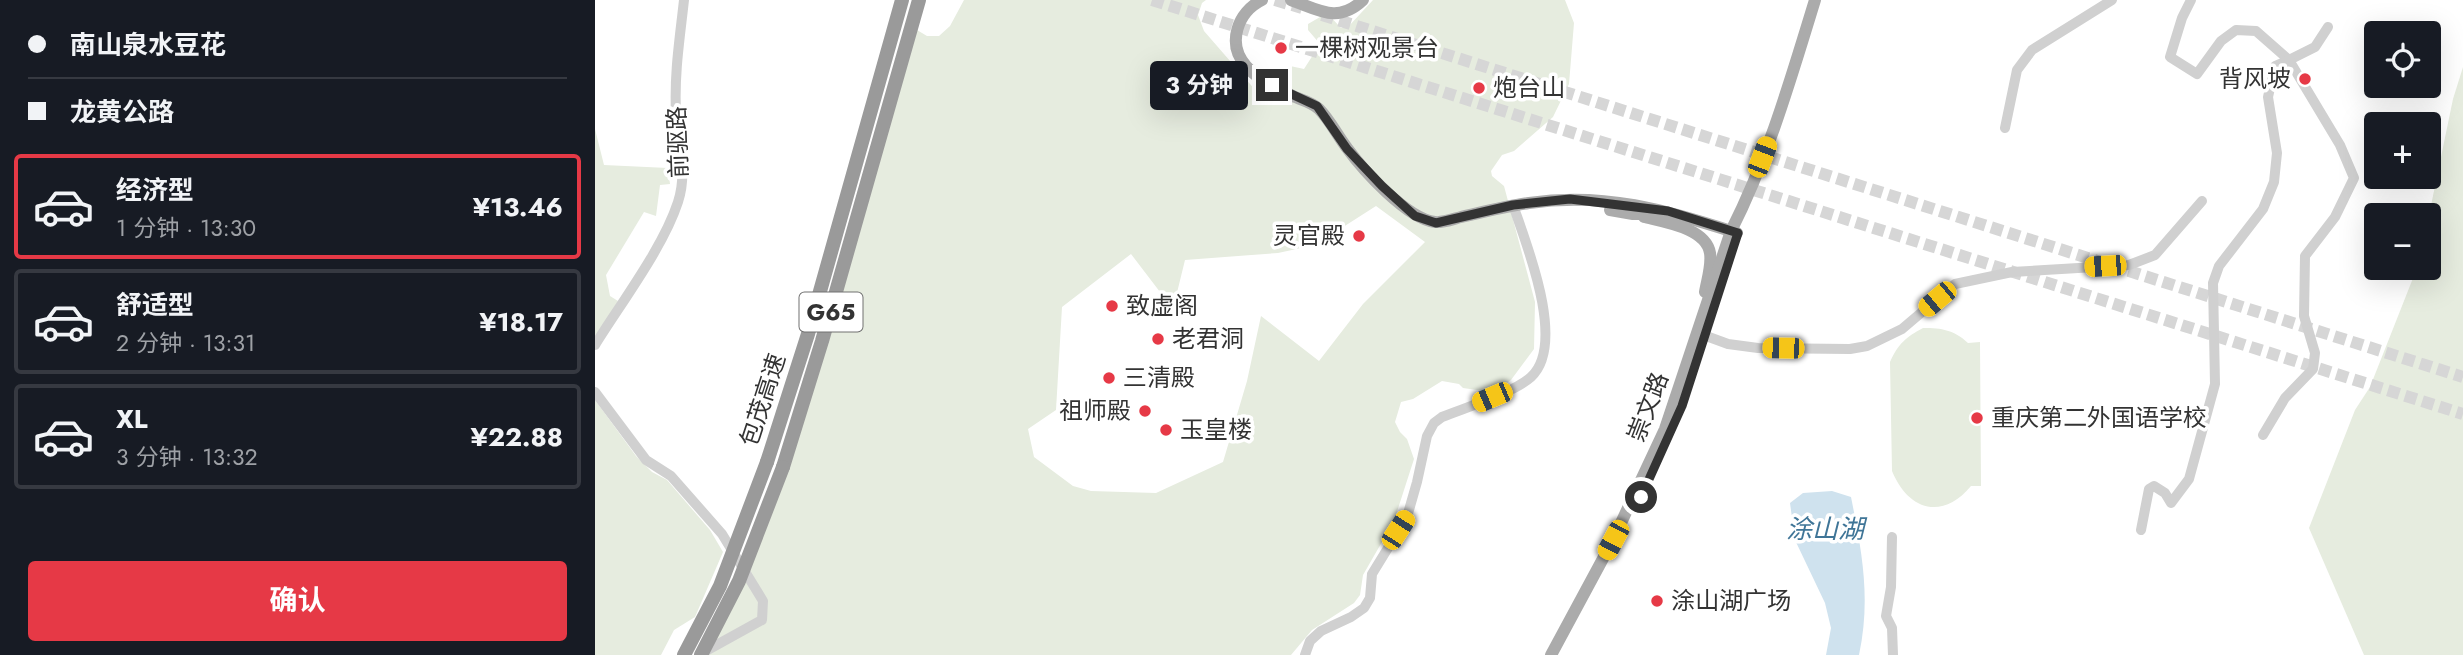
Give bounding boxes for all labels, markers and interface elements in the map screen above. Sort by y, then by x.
map controls [2364,21,2441,280]
button: locate [2364,21,2441,98]
text: 南山泉水豆花 [70,26,226,64]
place label: 一棵树观景台 [1295,30,1439,65]
marker: 一棵树观景台 [1273,40,1289,56]
callout: 3 分钟 [1149,60,1247,110]
place label: 背风坡 [2219,61,2291,96]
text: 3 分钟 [1165,68,1233,102]
route end [1256,69,1288,101]
place label: 炮台山 [1493,70,1565,105]
marker: 背风坡 [2297,71,2313,87]
marker: 炮台山 [1471,80,1487,96]
text: 龙黄公路 [70,93,174,131]
street label: 前驱路 [659,105,696,179]
button: + [2364,112,2441,189]
car [1745,134,1780,180]
text: 经济型 [116,171,194,209]
icon: car [32,175,95,238]
text: ¥13.46 [473,188,563,226]
button: − [2364,203,2441,280]
text: 1 分钟 · 13:30 [116,211,256,245]
place label: 灵官殿 [1273,218,1345,253]
marker: 灵官殿 [1351,228,1367,244]
car [2084,254,2127,278]
car [1915,277,1960,321]
text: 舒适型 [116,286,194,324]
place label: 致虚阁 [1126,288,1198,323]
icon: car [32,290,95,353]
road number: G65 [799,292,863,332]
marker: 致虚阁 [1104,298,1120,314]
text: ¥18.17 [479,303,563,341]
place label: 老君洞 [1172,321,1244,356]
text: 2 分钟 · 13:31 [116,326,255,360]
marker: 老君洞 [1150,331,1166,347]
car [1762,337,1805,359]
street label: 包茂高速 [731,349,794,451]
place label: 三清殿 [1123,360,1195,395]
street label: 崇文路 [1618,367,1677,447]
marker: 三清殿 [1101,370,1117,386]
car [1469,379,1516,415]
place label: 祖师殿 [1059,393,1131,428]
text: XL [116,400,148,438]
place label: 重庆第二外国语学校 [1991,400,2207,435]
marker: 祖师殿 [1137,403,1153,419]
icon: car [32,405,95,468]
marker: 重庆第二外国语学校 [1969,410,1985,426]
place label: 玉皇楼 [1180,412,1252,447]
text: ¥22.88 [471,418,563,456]
marker: 玉皇楼 [1158,422,1174,438]
text: 3 分钟 · 13:32 [116,440,258,474]
route start [1625,481,1657,513]
car [1378,507,1419,553]
water label: 涂山湖 [1786,510,1868,548]
car [1594,517,1633,563]
button: 确认 [28,561,567,641]
place label: 涂山湖广场 [1671,583,1791,618]
marker: 涂山湖广场 [1649,593,1665,609]

